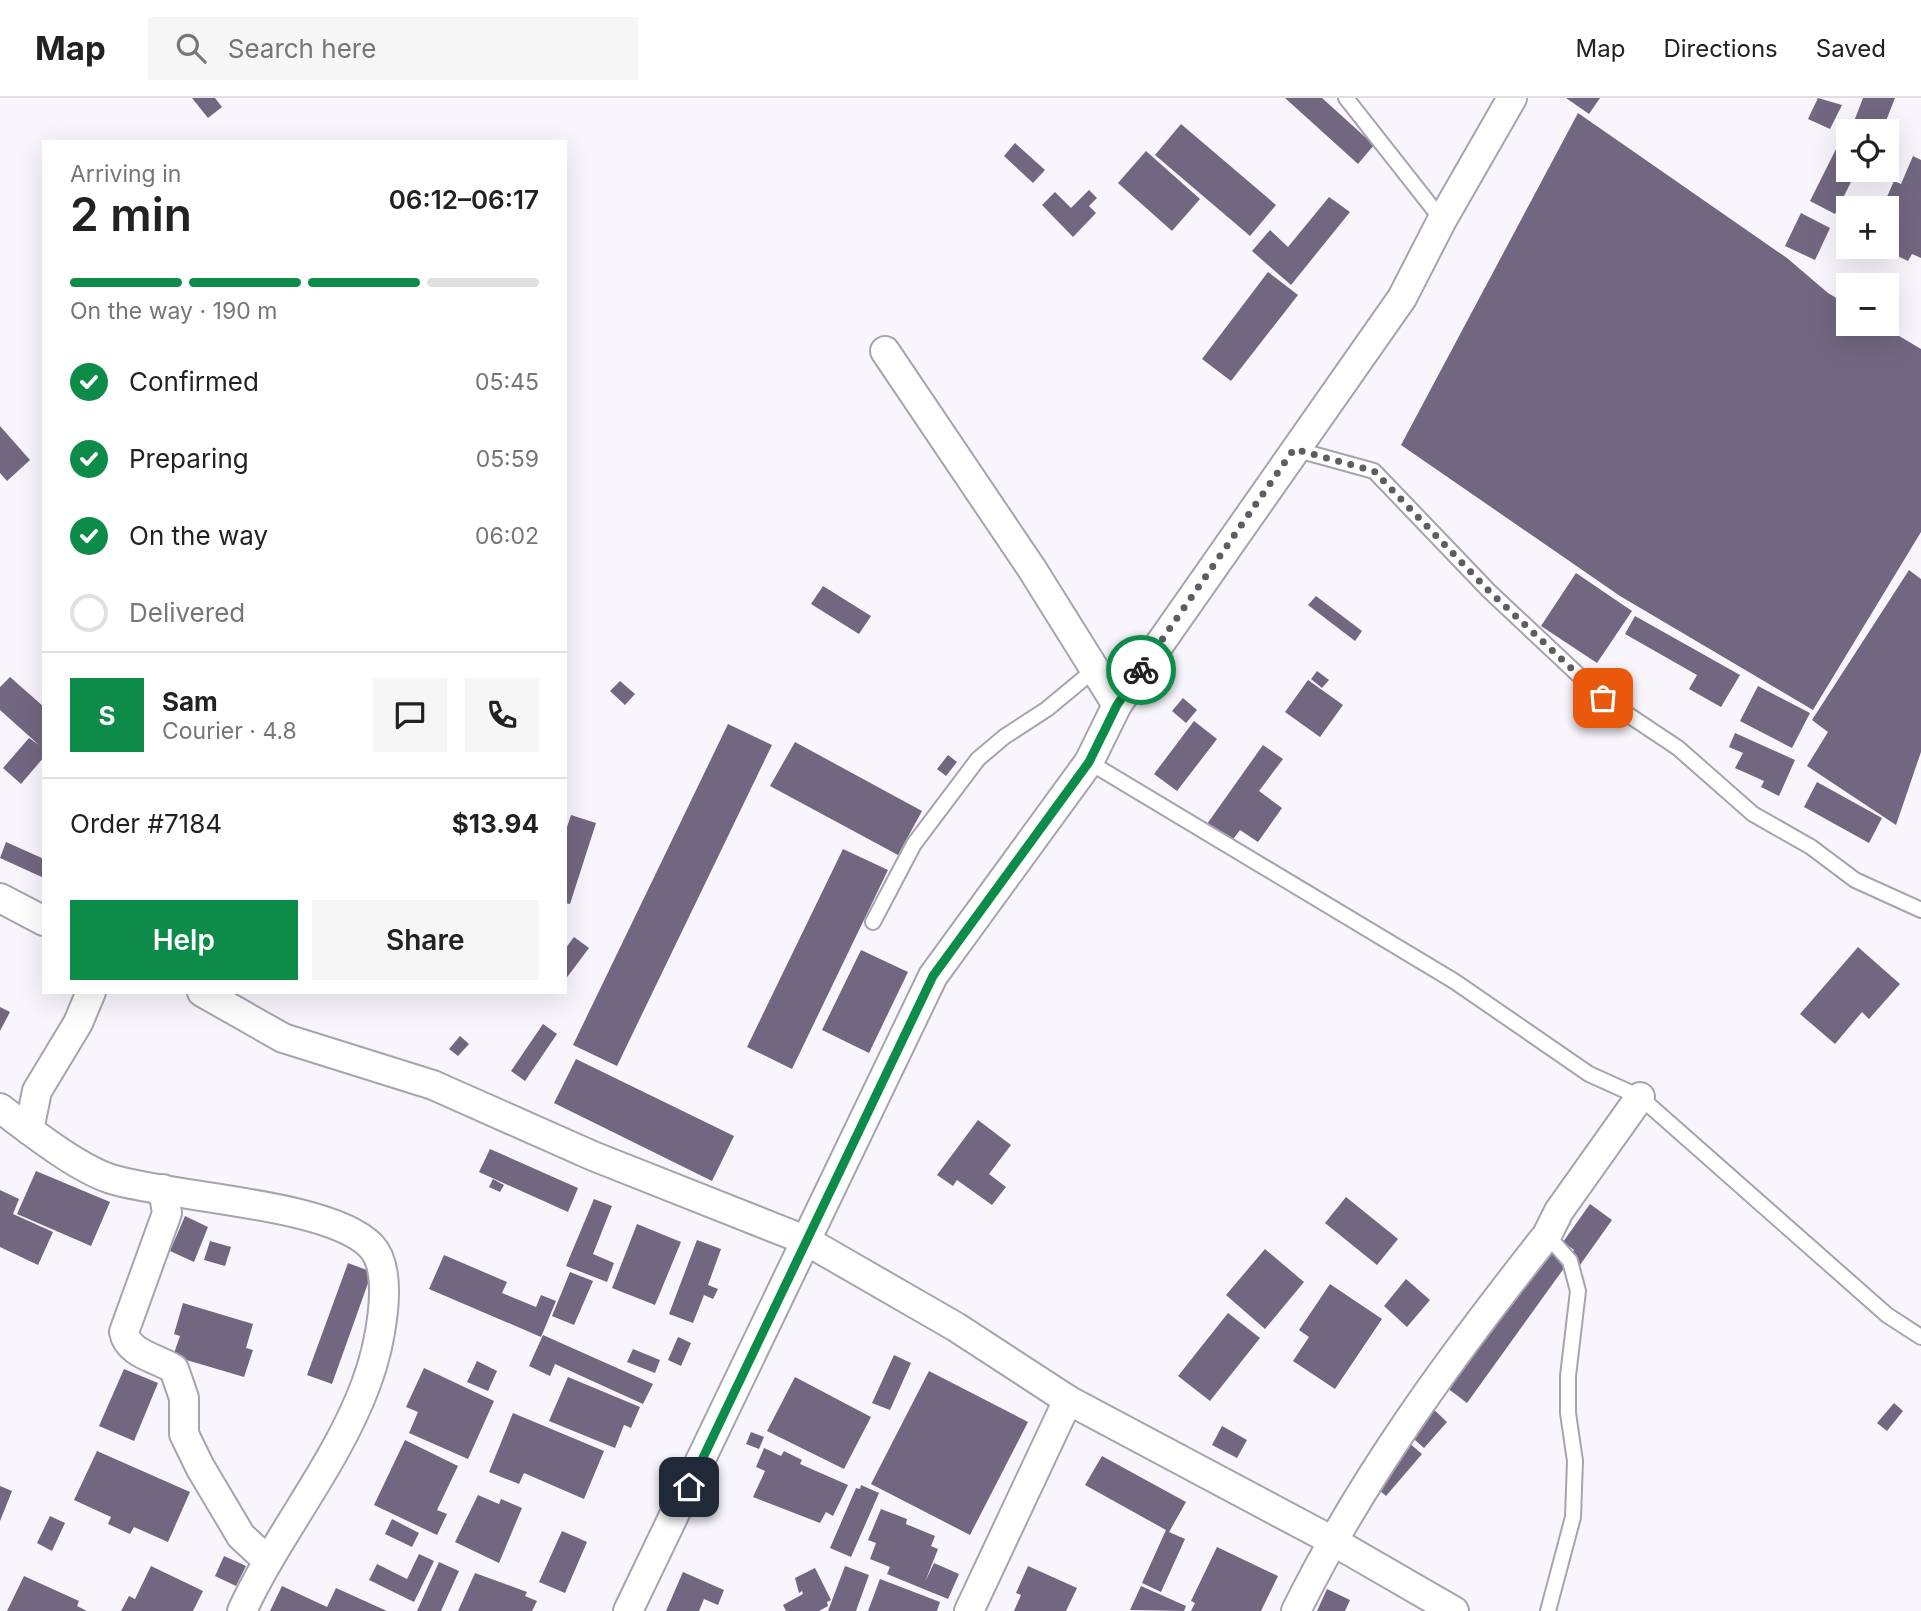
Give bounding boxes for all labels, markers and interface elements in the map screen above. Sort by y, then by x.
search box [148,17,638,80]
text: Map [35,28,106,68]
icon: search [172,29,210,67]
text: Search here [228,33,376,64]
text: Map [1576,34,1625,63]
text: Directions [1663,34,1778,63]
text: Saved [1816,34,1886,63]
map controls [1836,119,1899,336]
button: locate [1836,119,1899,182]
text: Arriving in [70,160,181,188]
text: 06:12–06:17 [389,184,539,215]
text: 2 min [70,186,192,242]
button: + [1836,196,1899,259]
button: − [1836,273,1899,336]
text: On the way · 190 m [70,297,277,325]
icon: check [70,363,108,401]
text: Confirmed [129,366,259,397]
text: 05:45 [475,368,539,396]
icon: check [70,440,108,478]
text: Preparing [129,443,249,474]
text: 05:59 [476,445,539,473]
icon: check [70,517,108,555]
text: On the way [129,520,268,551]
text: 06:02 [475,522,539,550]
text: Delivered [129,597,245,628]
courier [1106,635,1176,705]
icon: bike [1122,651,1160,689]
pin [1573,668,1633,728]
button: chat [373,678,447,752]
button: phone [465,678,539,752]
icon: bag [1584,679,1622,717]
text: Sam [162,686,218,717]
text: S [98,700,116,731]
text: Courier · 4.8 [162,717,297,745]
text: Order #7184 [70,808,222,839]
text: $13.94 [452,808,539,839]
button: Help [70,900,298,980]
button: Share [312,900,539,980]
pin [659,1457,719,1517]
icon: home [670,1468,708,1506]

